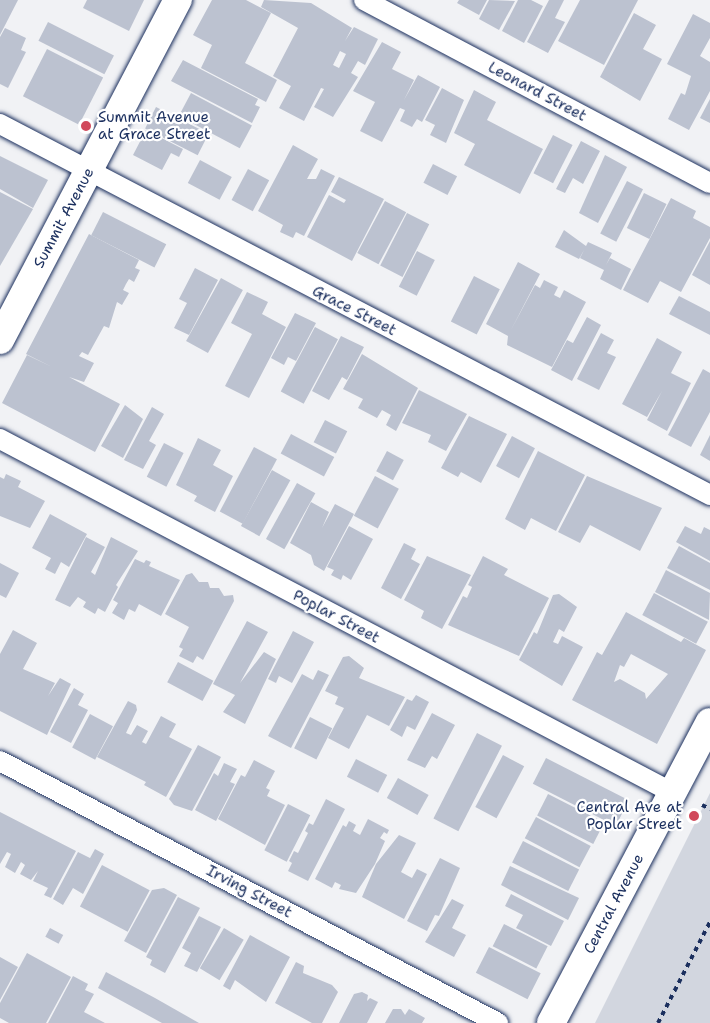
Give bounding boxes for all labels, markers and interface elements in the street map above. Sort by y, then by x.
street label: Leonard Street [485,59,589,125]
place label: Summit Avenue at Grace Street [98,108,211,143]
marker: Summit Avenue at Grace Street [79,119,93,133]
street label: Summit Avenue [30,165,98,271]
street label: Grace Street [309,282,399,340]
street label: Poplar Street [290,587,382,647]
place label: Central Ave at Poplar Street [577,798,682,833]
marker: Central Ave at Poplar Street [687,809,701,823]
street label: Central Avenue [580,851,648,957]
street label: Irving Street [203,862,295,922]

